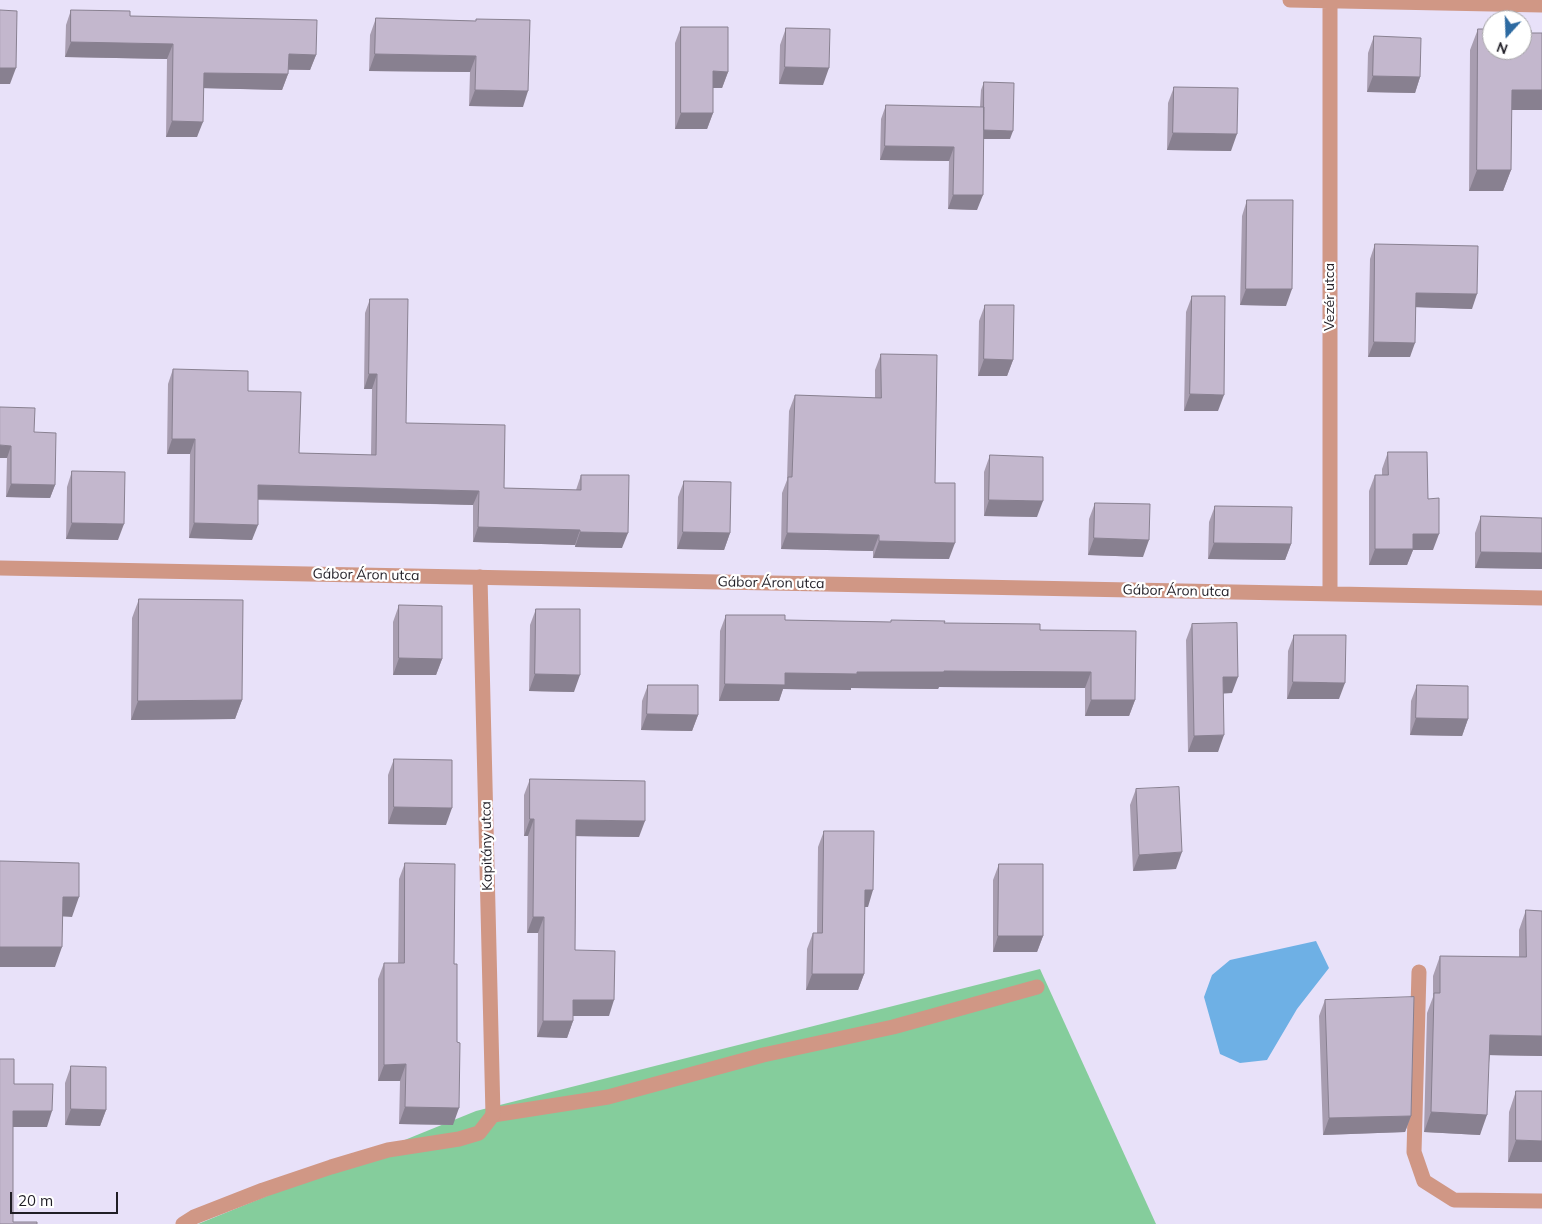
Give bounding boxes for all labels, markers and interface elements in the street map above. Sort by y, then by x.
north arrow [1482,10,1532,60]
text: N [1494,38,1510,58]
street label: Vezér utca [1322,263,1338,331]
street label: Gábor Áron utca [312,566,420,584]
street label: Gábor Áron utca [717,574,825,592]
street label: Gábor Áron utca [1122,582,1230,600]
street label: Kapitány utca [478,801,496,891]
scale bar [12,1182,120,1214]
text: 20 m [18,1191,53,1210]

